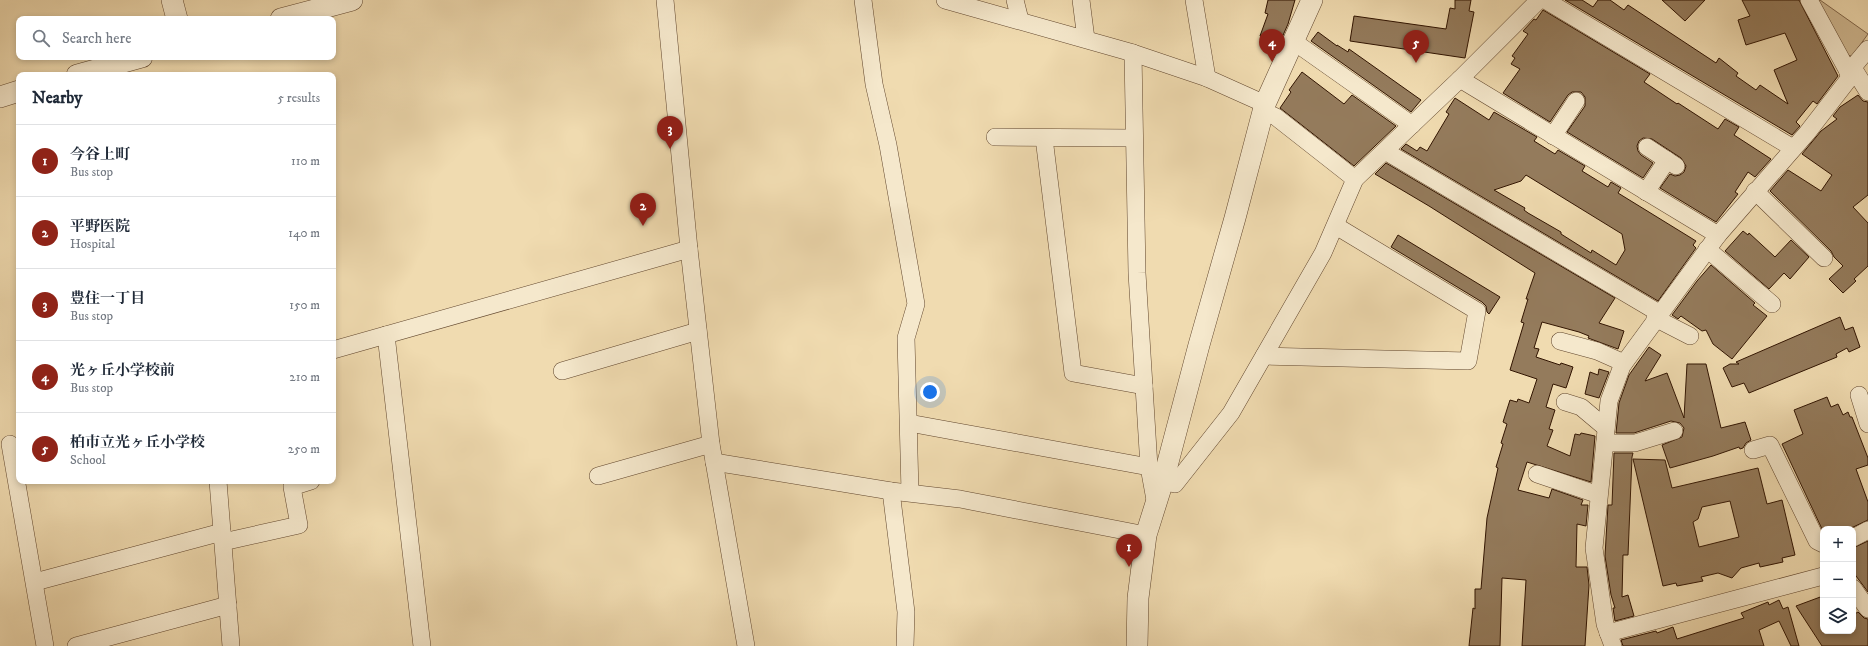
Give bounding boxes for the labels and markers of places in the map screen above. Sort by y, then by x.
pin: 4 [1259,29,1285,62]
pin: 5 [1403,30,1429,63]
pin: 3 [657,116,683,149]
pin: 2 [630,193,656,226]
pin: 1 [1116,534,1142,567]

